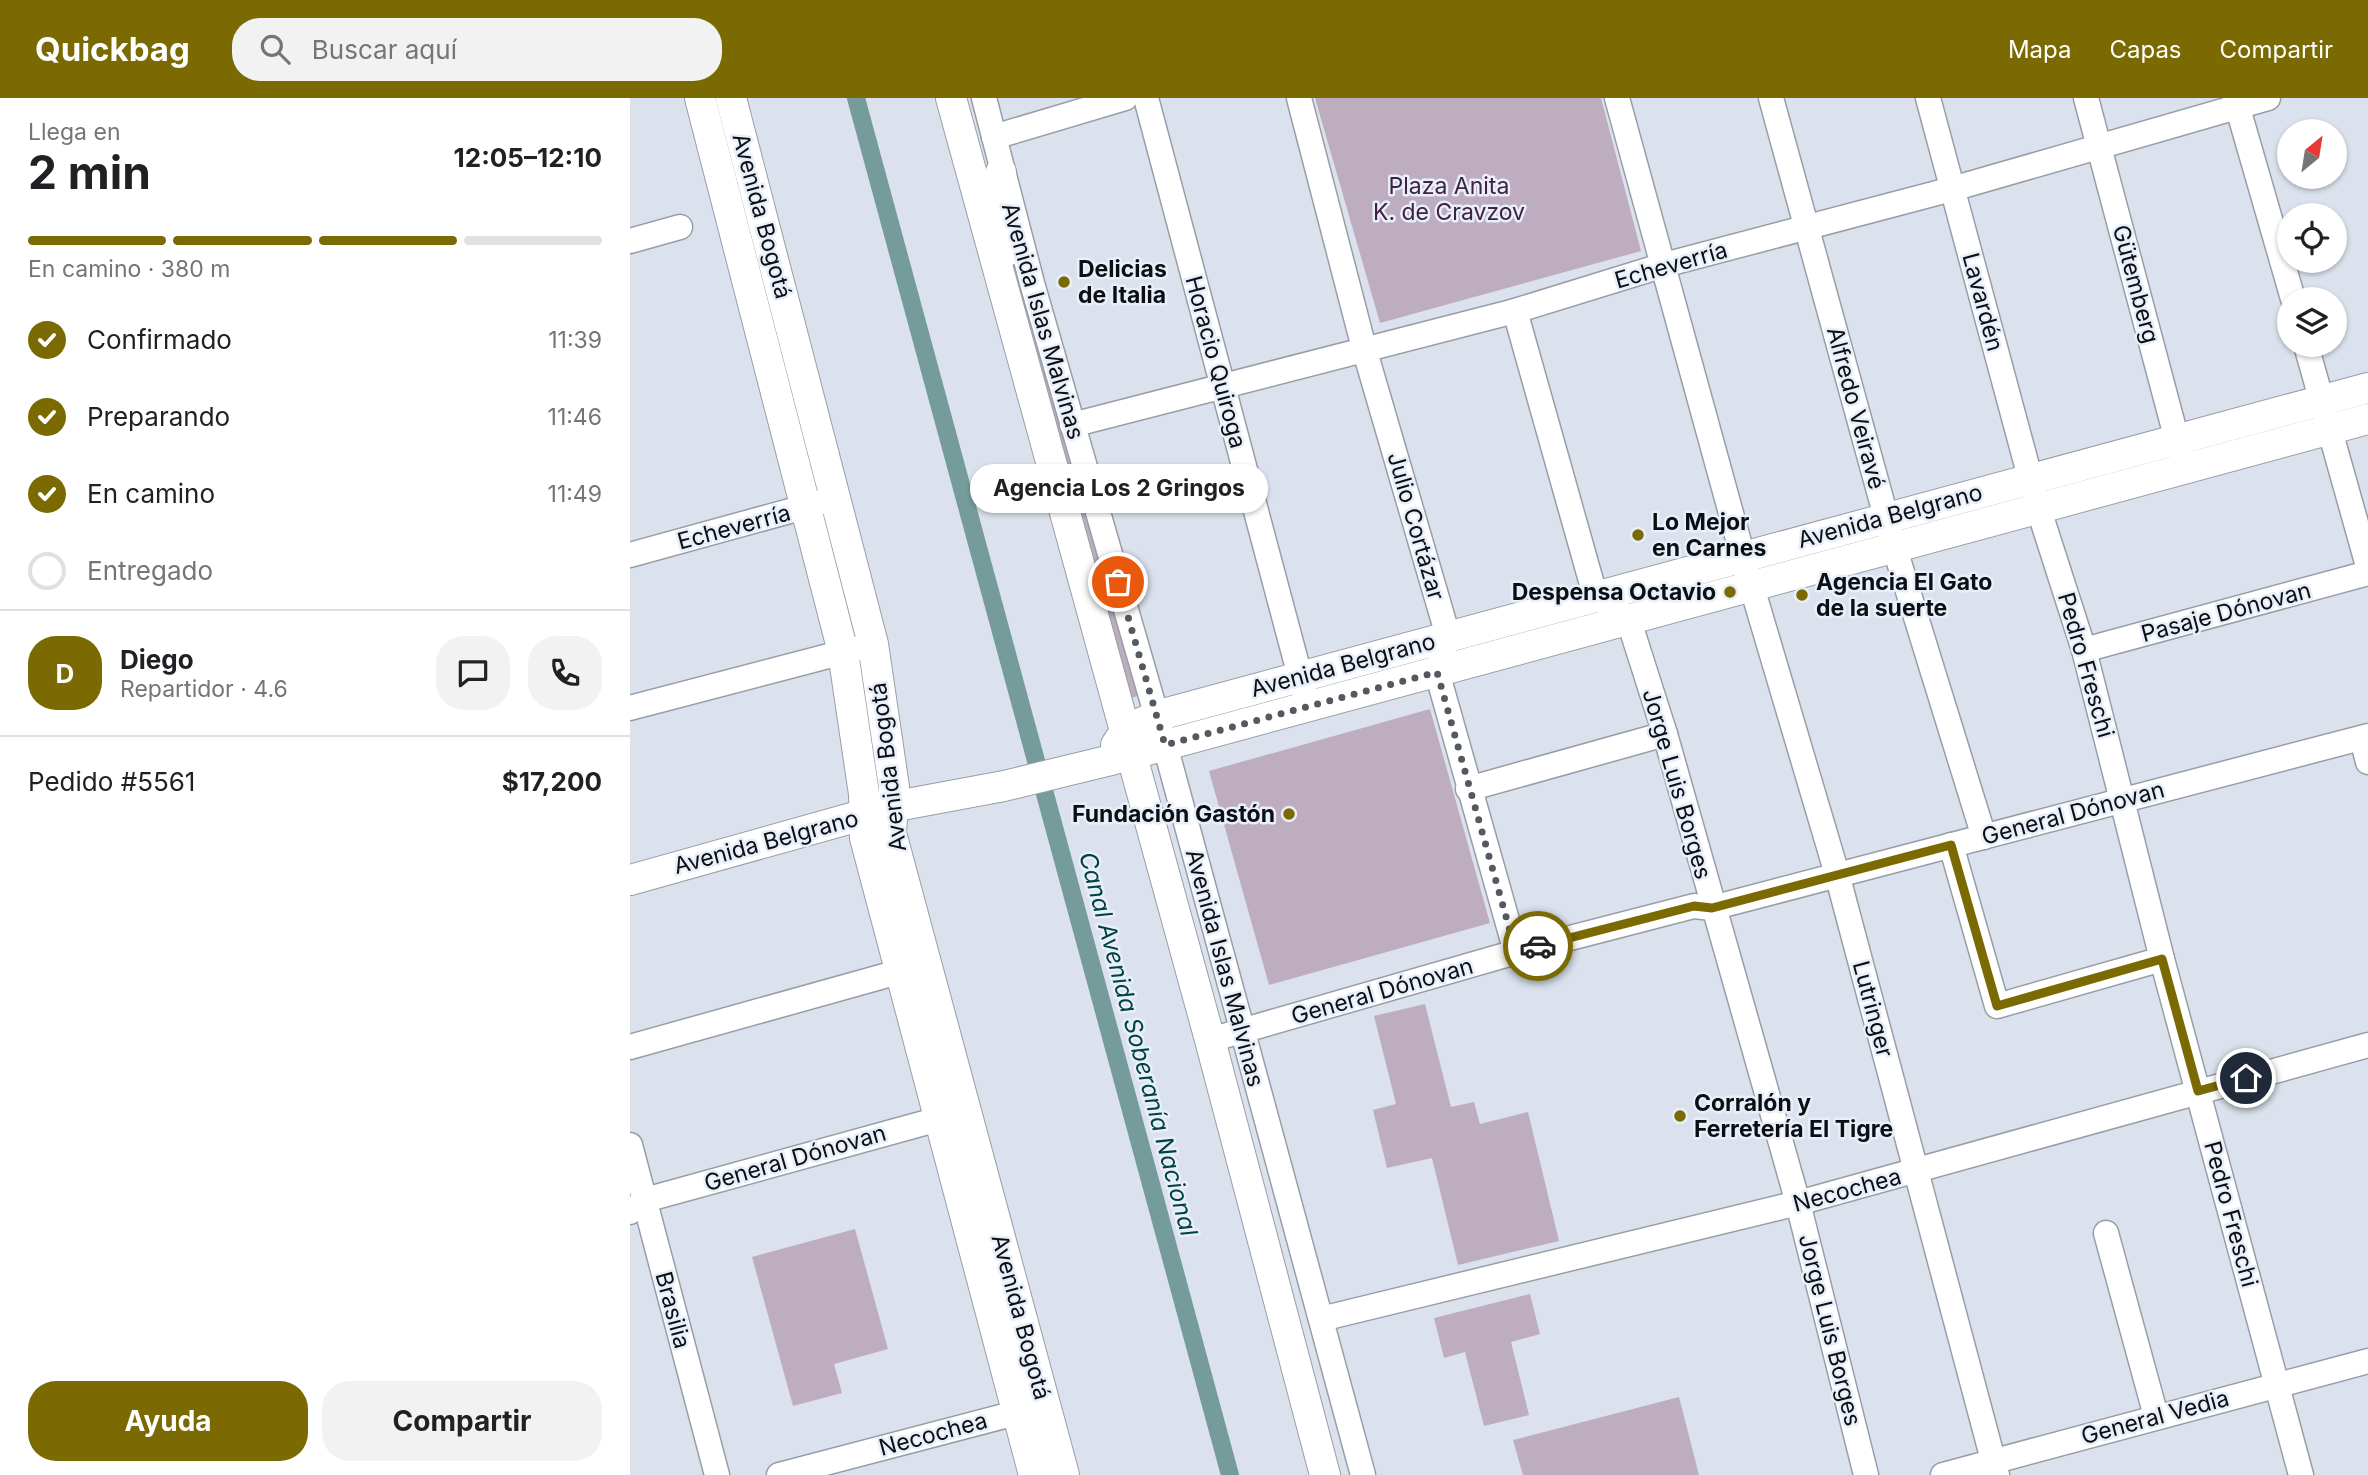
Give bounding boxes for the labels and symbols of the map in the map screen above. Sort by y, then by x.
north arrow [2277,119,2347,189]
street label: Avenida Bogotá [726,130,798,302]
park label: Plaza Anita K. de Cravzov [1373,172,1525,226]
street label: Avenida Islas Malvinas [996,200,1090,442]
street label: Gütemberg [2107,222,2165,346]
street label: Echeverría [1611,236,1731,294]
street label: Lavardén [1956,250,2010,354]
place label: Delicias de Italia [1078,255,1167,309]
street label: Horacio Quiroga [1180,273,1252,451]
marker: Delicias de Italia [1056,274,1072,290]
street label: Alfredo Veiravé [1821,324,1891,492]
street label: Julio Cortázar [1382,449,1451,604]
callout: Agencia Los 2 Gringos [969,463,1267,512]
street label: Avenida Belgrano [1795,478,1985,554]
street label: Echeverría [674,498,794,556]
place label: Lo Mejor en Carnes [1652,508,1766,562]
marker: Lo Mejor en Carnes [1630,527,1646,543]
pin [1088,552,1148,612]
place label: Agencia El Gato de la suerte [1816,568,1992,622]
street label: Pasaje Dónovan [2138,576,2314,648]
place label: Despensa Octavio [1512,578,1716,606]
marker: Despensa Octavio [1722,584,1738,600]
marker: Agencia El Gato de la suerte [1794,587,1810,603]
street label: Pedro Freschi [2052,589,2120,741]
street label: Avenida Belgrano [1248,627,1438,703]
street label: Avenida Bogotá [864,681,912,853]
street label: Jorge Luis Borges [1636,686,1718,882]
street label: General Dónovan [1979,775,2167,851]
place label: Fundación Gastón [1072,800,1275,828]
street label: Avenida Belgrano [671,804,861,880]
marker: Fundación Gastón [1281,806,1297,822]
street label: Avenida Islas Malvinas [1180,846,1270,1090]
water label: Canal Avenida Soberanía Nacional [1073,849,1204,1239]
courier [1503,911,1573,981]
street label: General Dónovan [1288,952,1476,1030]
street label: Lutringer [1847,958,1899,1061]
pin [2216,1048,2276,1108]
place label: Corralón y Ferretería El Tigre [1694,1089,1893,1143]
marker: Corralón y Ferretería El Tigre [1672,1108,1688,1124]
street label: General Dónovan [701,1119,889,1197]
street label: Pedro Freschi [2198,1138,2264,1290]
street label: Necochea [1790,1162,1904,1218]
street label: Avenida Bogotá [985,1231,1057,1403]
street label: Jorge Luis Borges [1793,1231,1867,1429]
street label: Brasilia [649,1269,697,1351]
street label: General Vedia [2078,1384,2232,1450]
street label: Necochea [876,1406,990,1462]

